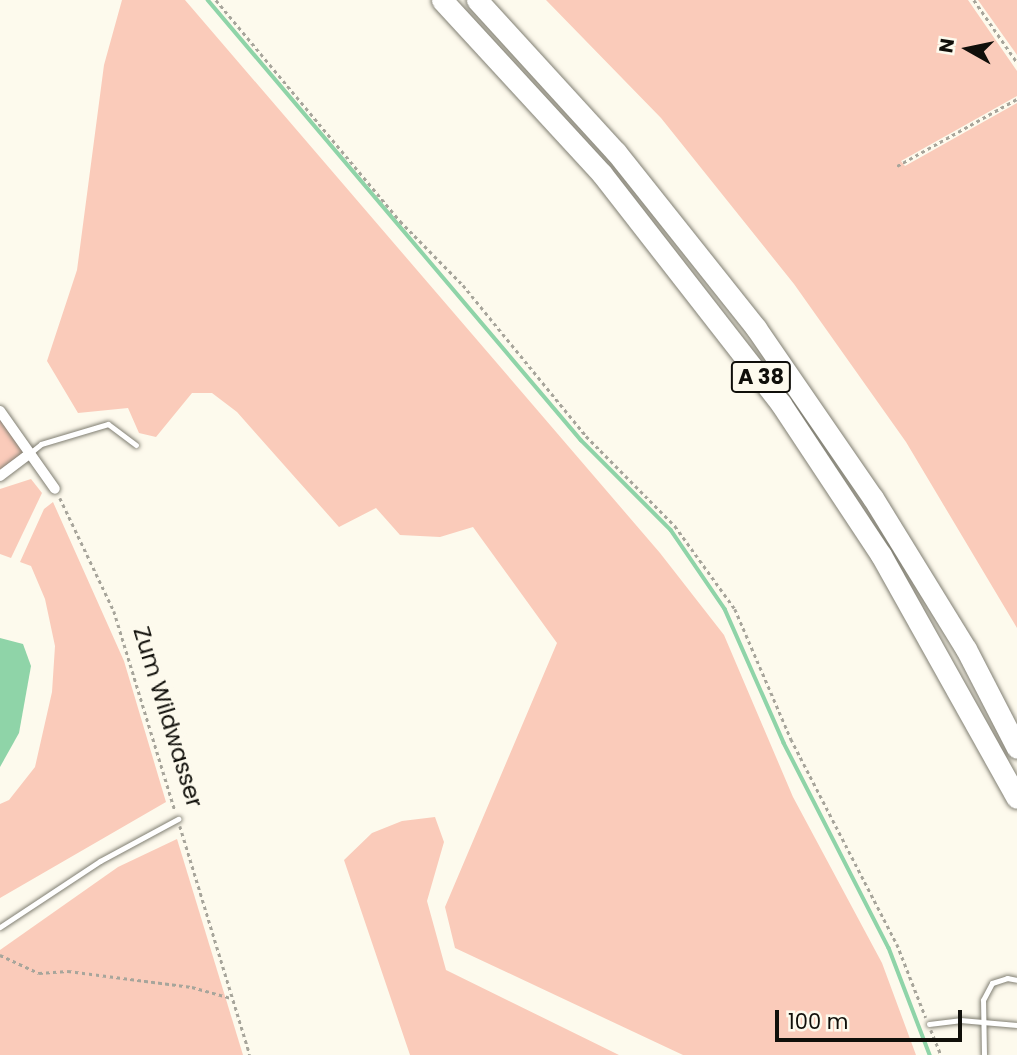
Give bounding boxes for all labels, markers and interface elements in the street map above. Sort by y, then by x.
north arrow [933,14,1003,84]
text: N [932,36,961,55]
road number: A 38 [730,360,792,394]
street label: Zum Wildwasser [127,623,209,811]
scale bar [779,996,966,1040]
text: 100 m [788,1007,848,1036]

